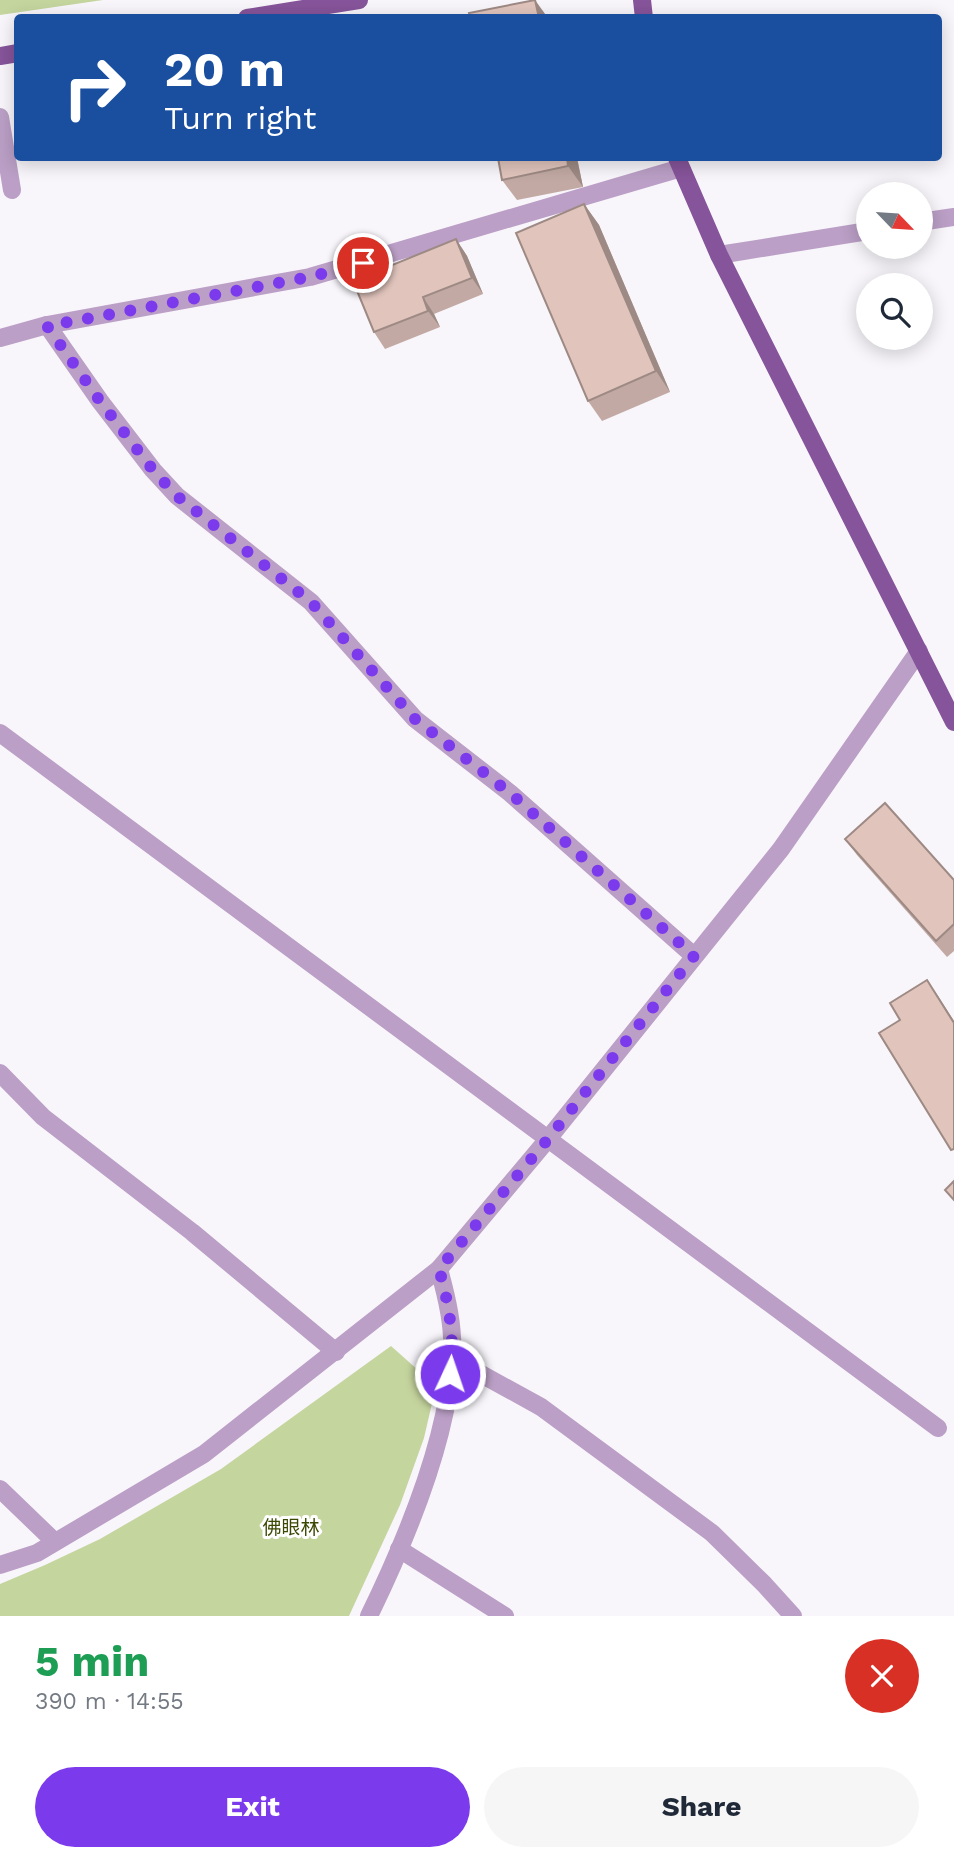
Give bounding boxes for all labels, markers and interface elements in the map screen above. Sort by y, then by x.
text: 20 m [164,40,285,98]
icon: right [49,42,140,133]
text: Turn right [164,99,316,137]
north arrow [856,182,933,259]
map controls [856,182,933,350]
pin [333,233,393,293]
icon: arrive [344,244,382,282]
button: search [856,273,933,350]
position arrow [413,1337,487,1411]
park label: 佛眼林 [262,1516,320,1539]
text: 5 min [35,1637,149,1686]
button: close [845,1639,919,1713]
text: 390 m · 14:55 [35,1688,184,1715]
button: Exit [35,1767,470,1847]
button: Share [484,1767,919,1847]

